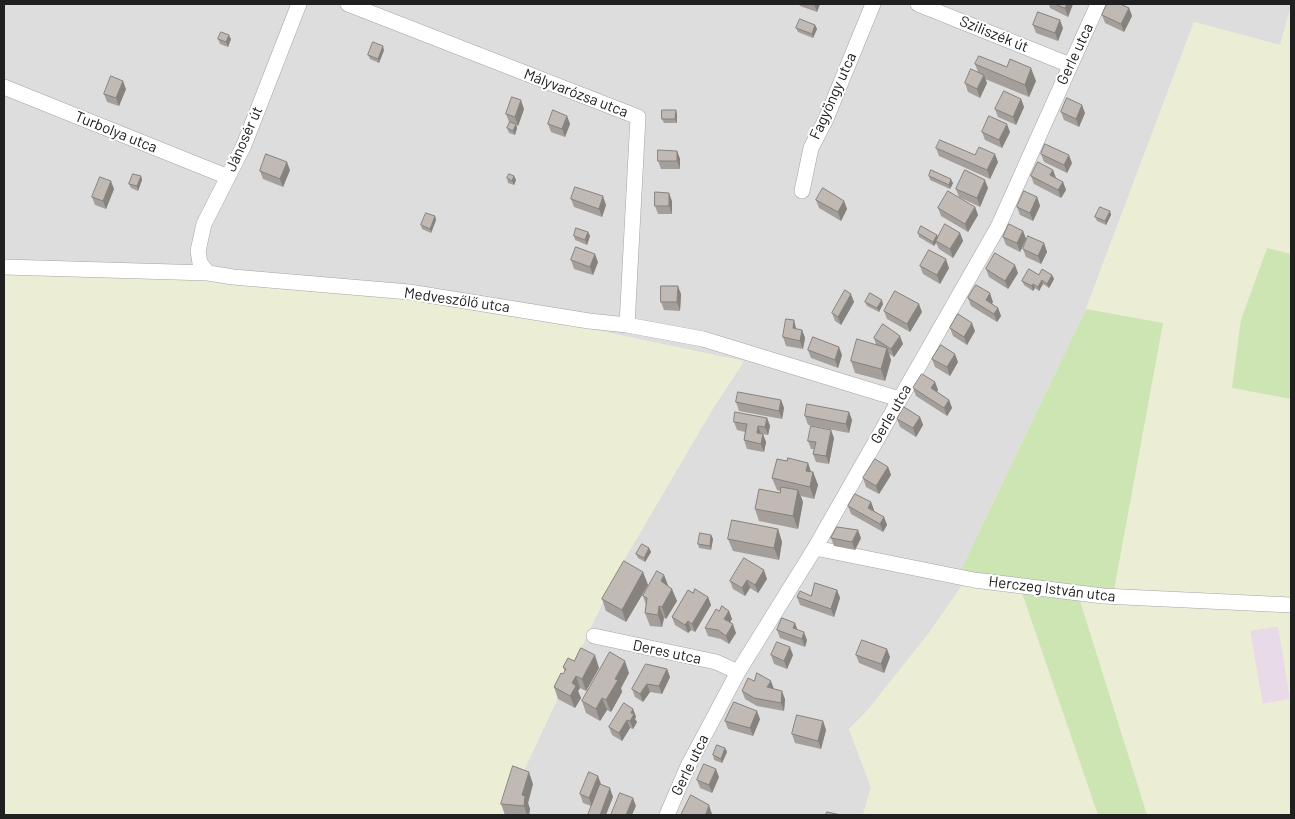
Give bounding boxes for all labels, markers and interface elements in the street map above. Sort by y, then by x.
street label: Sziliszék út [957,12,1031,56]
street label: Gerle utca [1053,20,1097,88]
street label: Fagyöngy utca [806,50,860,142]
street label: Mályvarózsa utca [521,65,631,121]
street label: Jánosér út [222,104,266,174]
street label: Turbolya utca [72,107,160,157]
street label: Medveszőlő utca [403,284,511,316]
street label: Gerle utca [867,381,915,447]
street label: Herczeg István utca [988,572,1116,606]
street label: Deres utca [631,636,703,668]
street label: Gerle utca [667,731,713,799]

